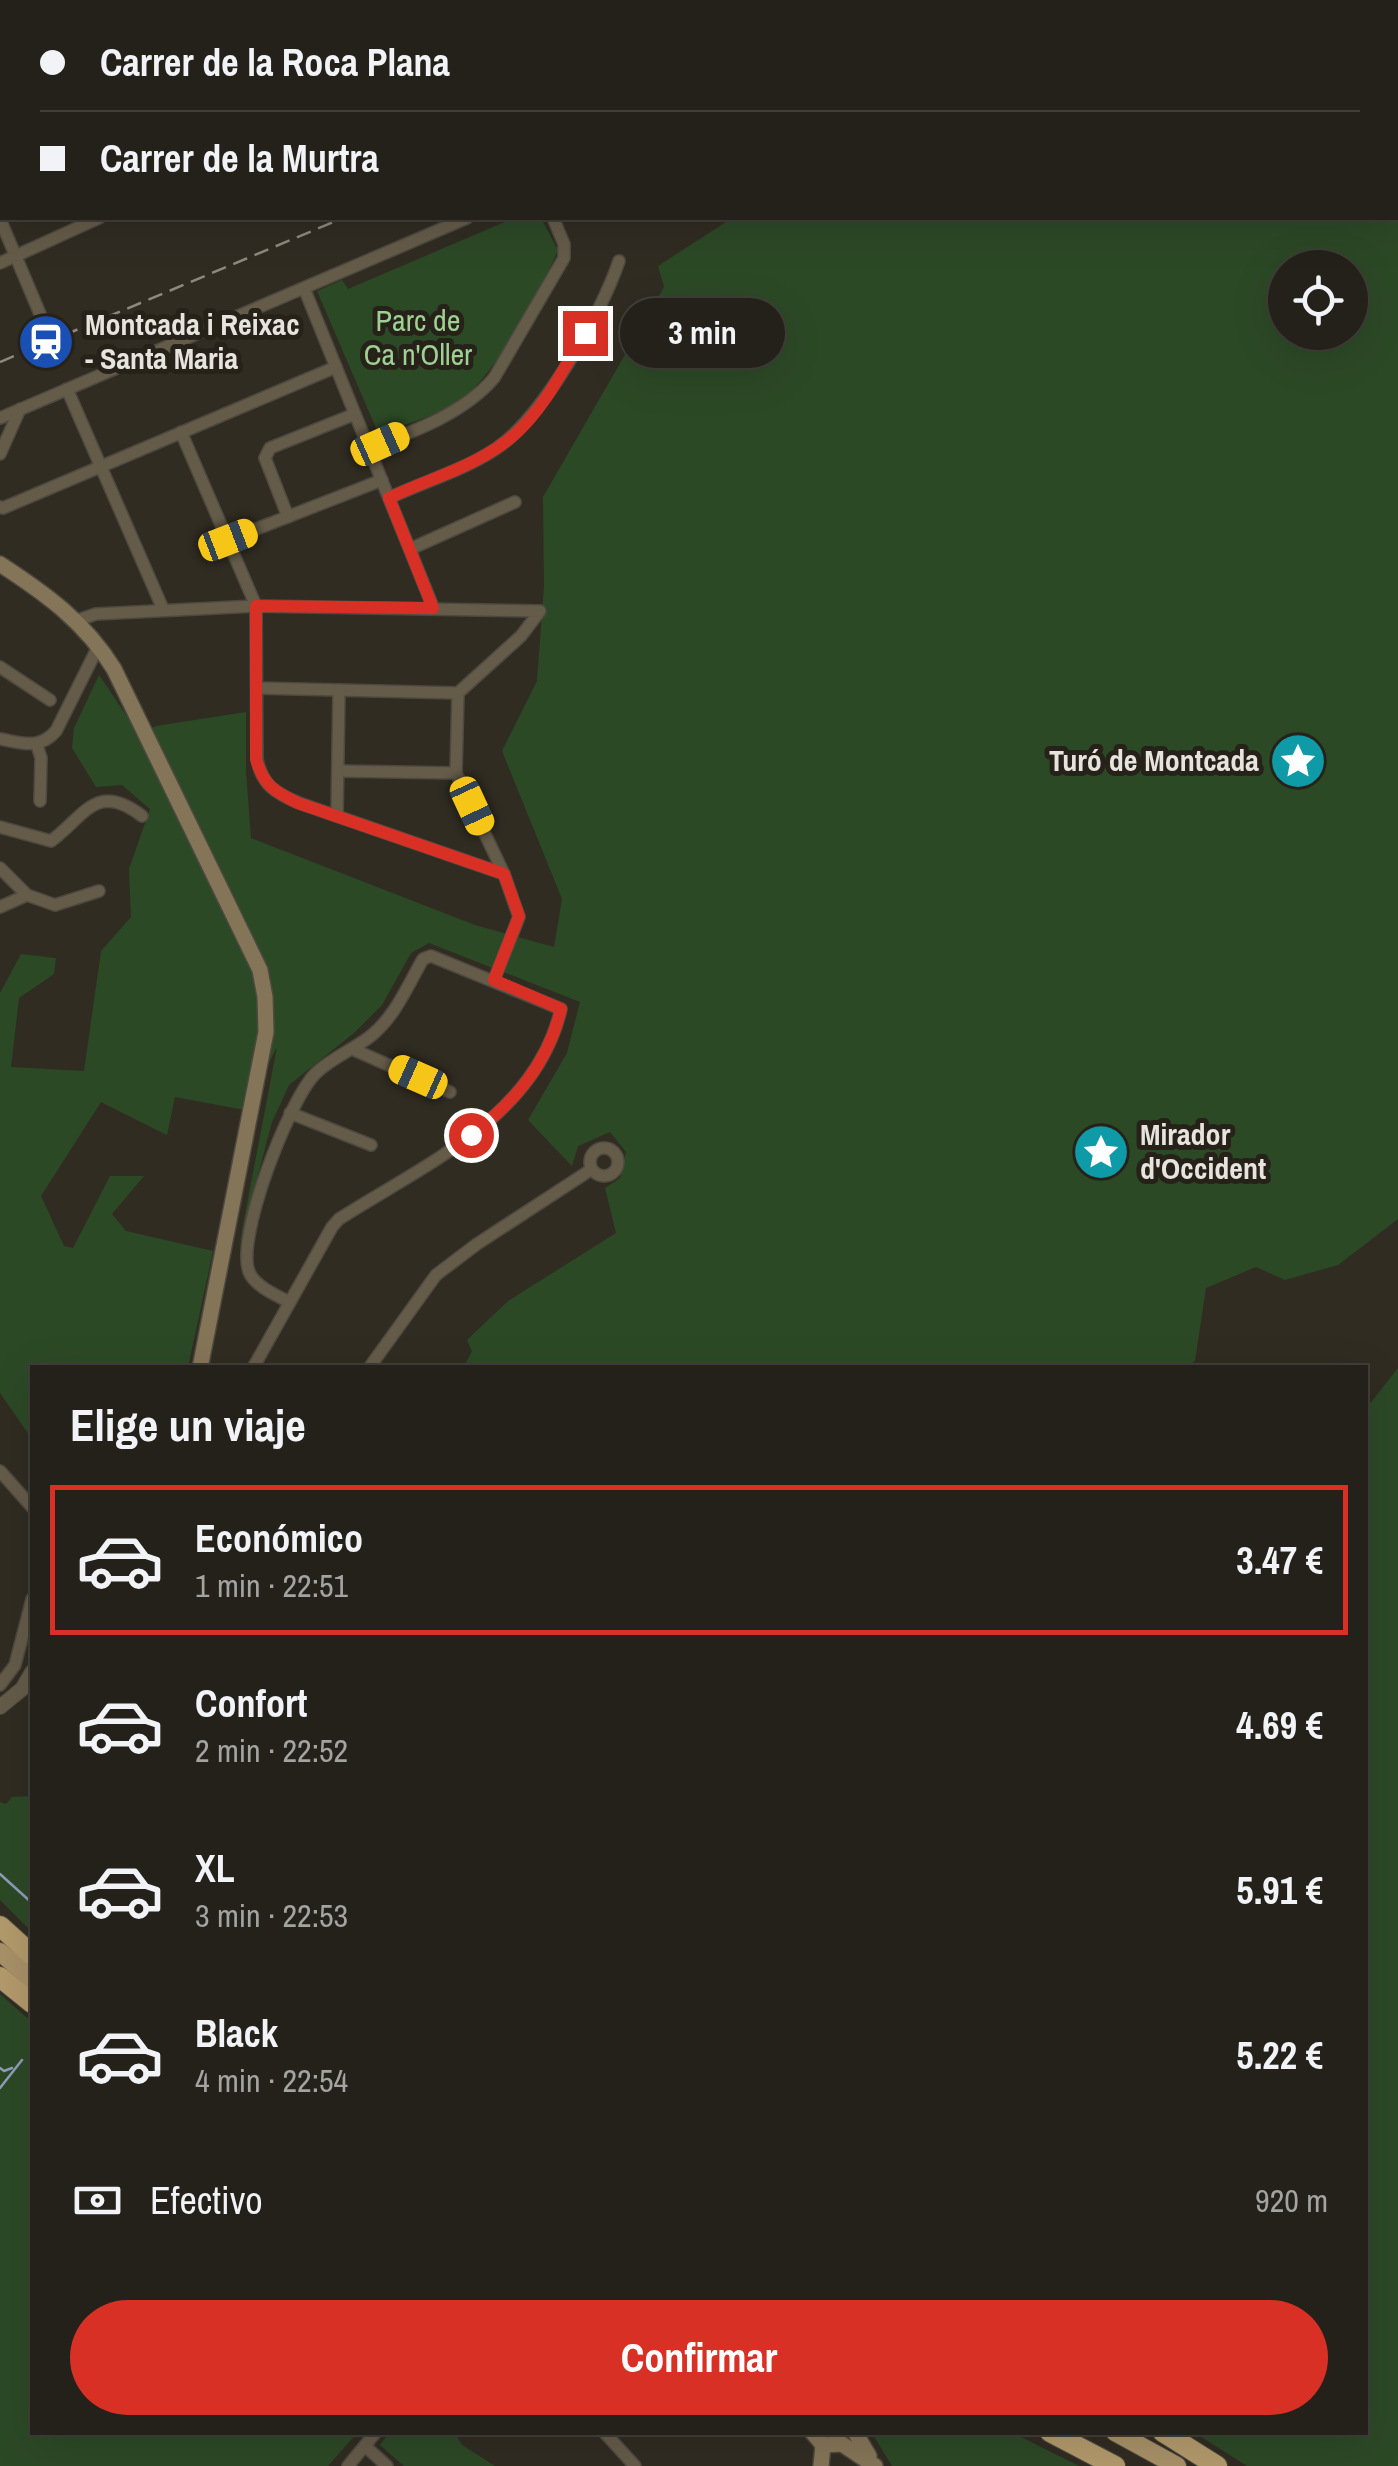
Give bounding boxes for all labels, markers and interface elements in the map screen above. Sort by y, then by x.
text: Carrer de la Roca Plana [100,37,450,88]
text: Carrer de la Murtra [100,133,379,184]
map controls [1268,250,1368,350]
button: locate [1268,250,1368,350]
callout: 3 min [620,298,785,368]
park label: Parc de Ca n'Oller [364,300,473,374]
place label: Montcada i Reixac - Santa Maria [85,304,300,378]
route end [563,311,608,356]
text: 3 min [668,311,737,354]
station icon: Montcada i Reixac - Santa Maria [16,312,76,372]
car [346,418,414,470]
car [195,515,261,565]
place icon: Turó de Montcada [1268,731,1328,791]
place label: Turó de Montcada [1049,740,1259,780]
car [446,772,498,840]
car [384,1051,452,1103]
route start [449,1113,494,1158]
place label: Mirador d'Occident [1140,1114,1266,1188]
place icon: Mirador d'Occident [1071,1122,1131,1182]
text: Elige un viaje [70,1394,306,1455]
text: Económico [195,1513,363,1564]
icon: car [75,1515,165,1605]
text: 3.47 € [1236,1535,1323,1586]
text: 1 min · 22:51 [195,1564,348,1607]
text: Confort [195,1678,307,1729]
icon: car [75,1680,165,1770]
text: 4.69 € [1236,1700,1323,1751]
text: 2 min · 22:52 [195,1729,348,1772]
text: XL [195,1843,235,1894]
icon: car [75,1845,165,1935]
text: 5.91 € [1236,1865,1323,1916]
text: 3 min · 22:53 [195,1894,348,1937]
text: Black [195,2008,278,2059]
icon: car [75,2010,165,2100]
text: 5.22 € [1236,2030,1323,2081]
text: 4 min · 22:54 [195,2059,348,2102]
icon: cash [70,2173,125,2228]
text: Efectivo [150,2175,263,2226]
text: 920 m [1255,2179,1328,2222]
button: Confirmar [70,2300,1328,2415]

